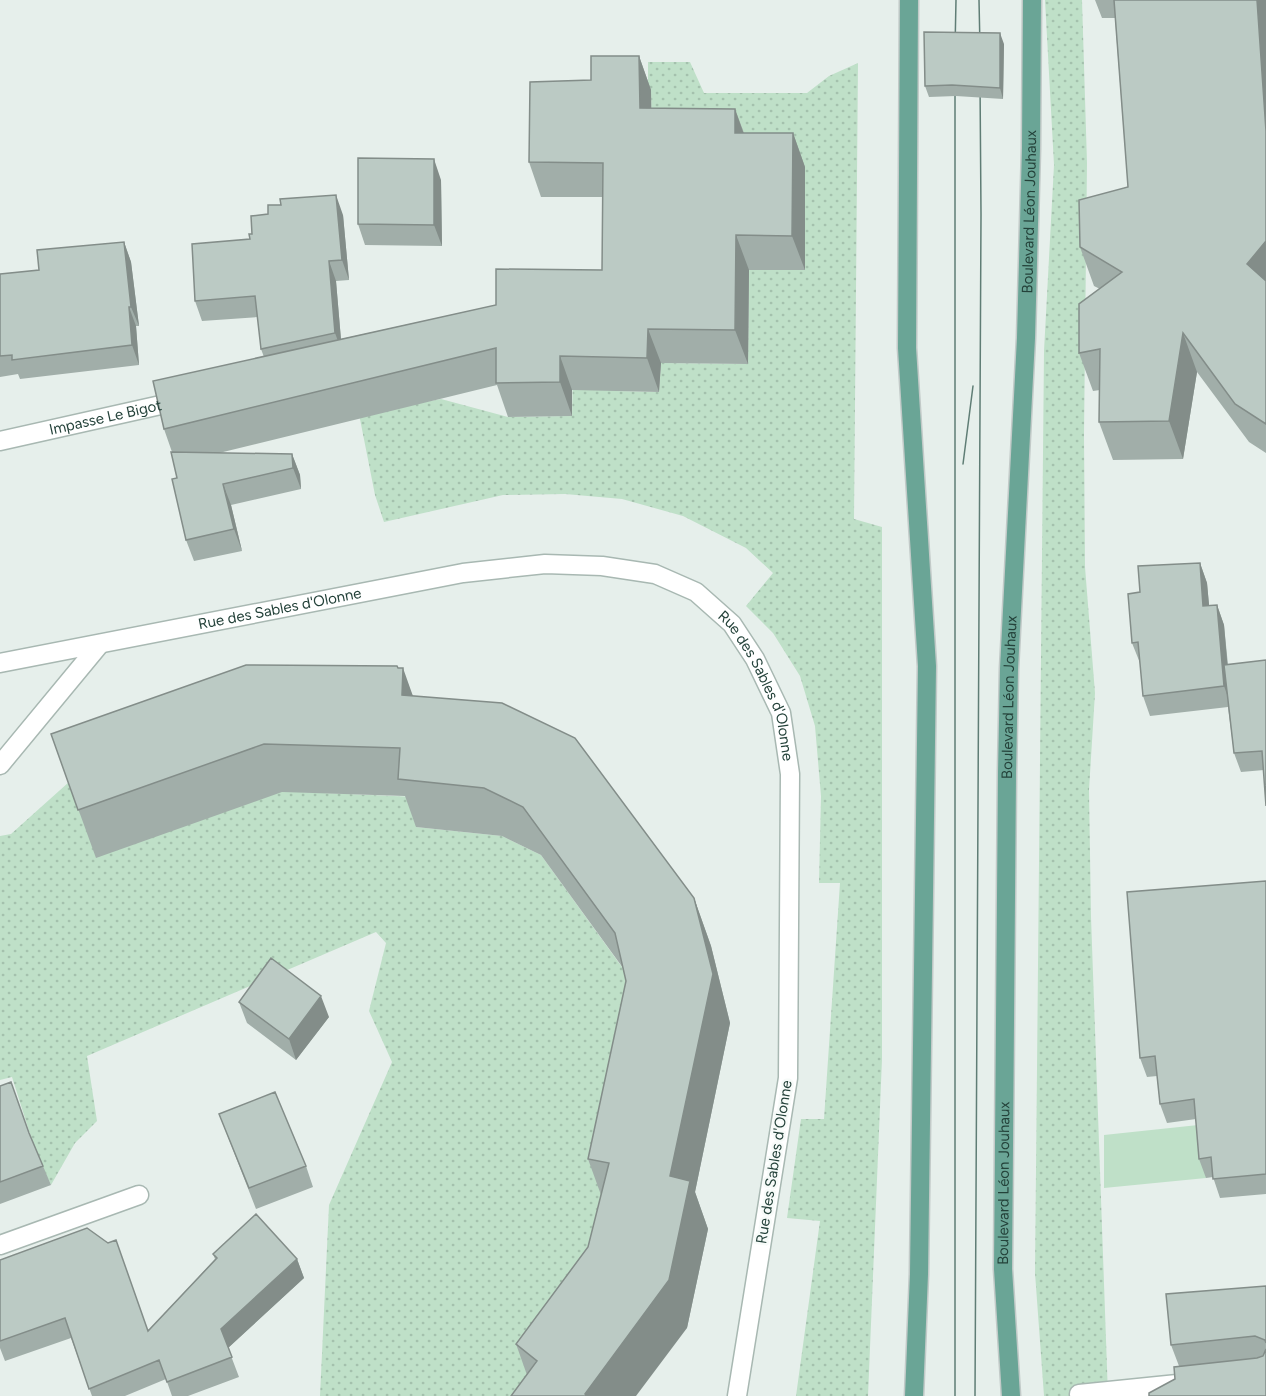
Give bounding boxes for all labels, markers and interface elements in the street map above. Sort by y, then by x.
street label: Boulevard Léon Jouhaux [1018,130,1040,294]
street label: Impasse Le Bigot [47,396,164,439]
street label: Rue des Sables d'Olonne [197,584,363,633]
street label: Rue des Sables d'Olonne [714,607,797,762]
street label: Boulevard Léon Jouhaux [998,615,1021,779]
street label: Rue des Sables d'Olonne [752,1079,796,1245]
street label: Boulevard Léon Jouhaux [994,1101,1013,1265]

